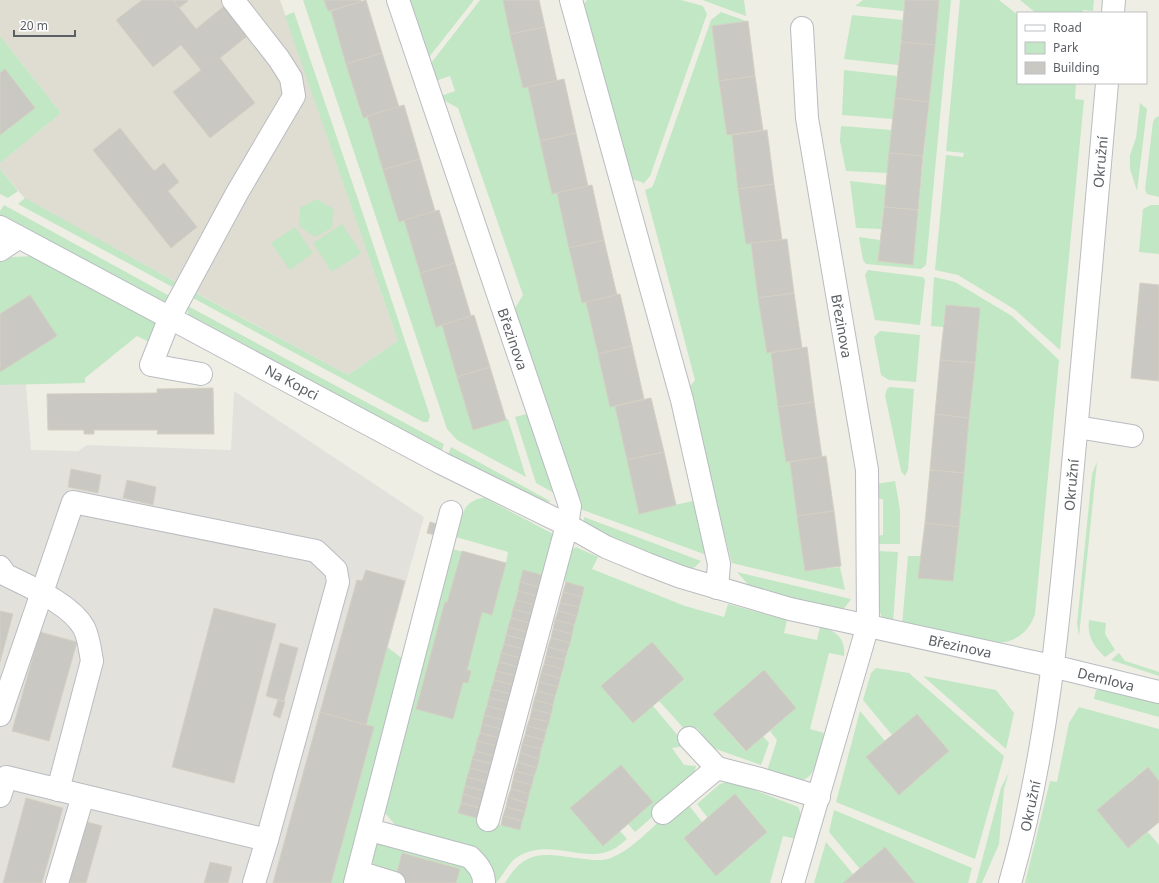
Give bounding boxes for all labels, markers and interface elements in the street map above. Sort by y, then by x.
scale bar [14,12,75,38]
legend [1017,12,1147,84]
text: 20 m [20,17,48,34]
text: Road [1053,19,1082,36]
text: Park [1053,39,1079,56]
text: Building [1053,59,1100,76]
street label: Okružní [1088,135,1112,189]
street label: Březinova [827,293,857,359]
street label: Březinova [494,305,532,373]
street label: Na Kopci [262,360,322,404]
street label: Okružní [1059,458,1083,512]
street label: Březinova [927,630,993,662]
street label: Demlova [1076,663,1136,695]
street label: Okružní [1015,778,1045,833]

